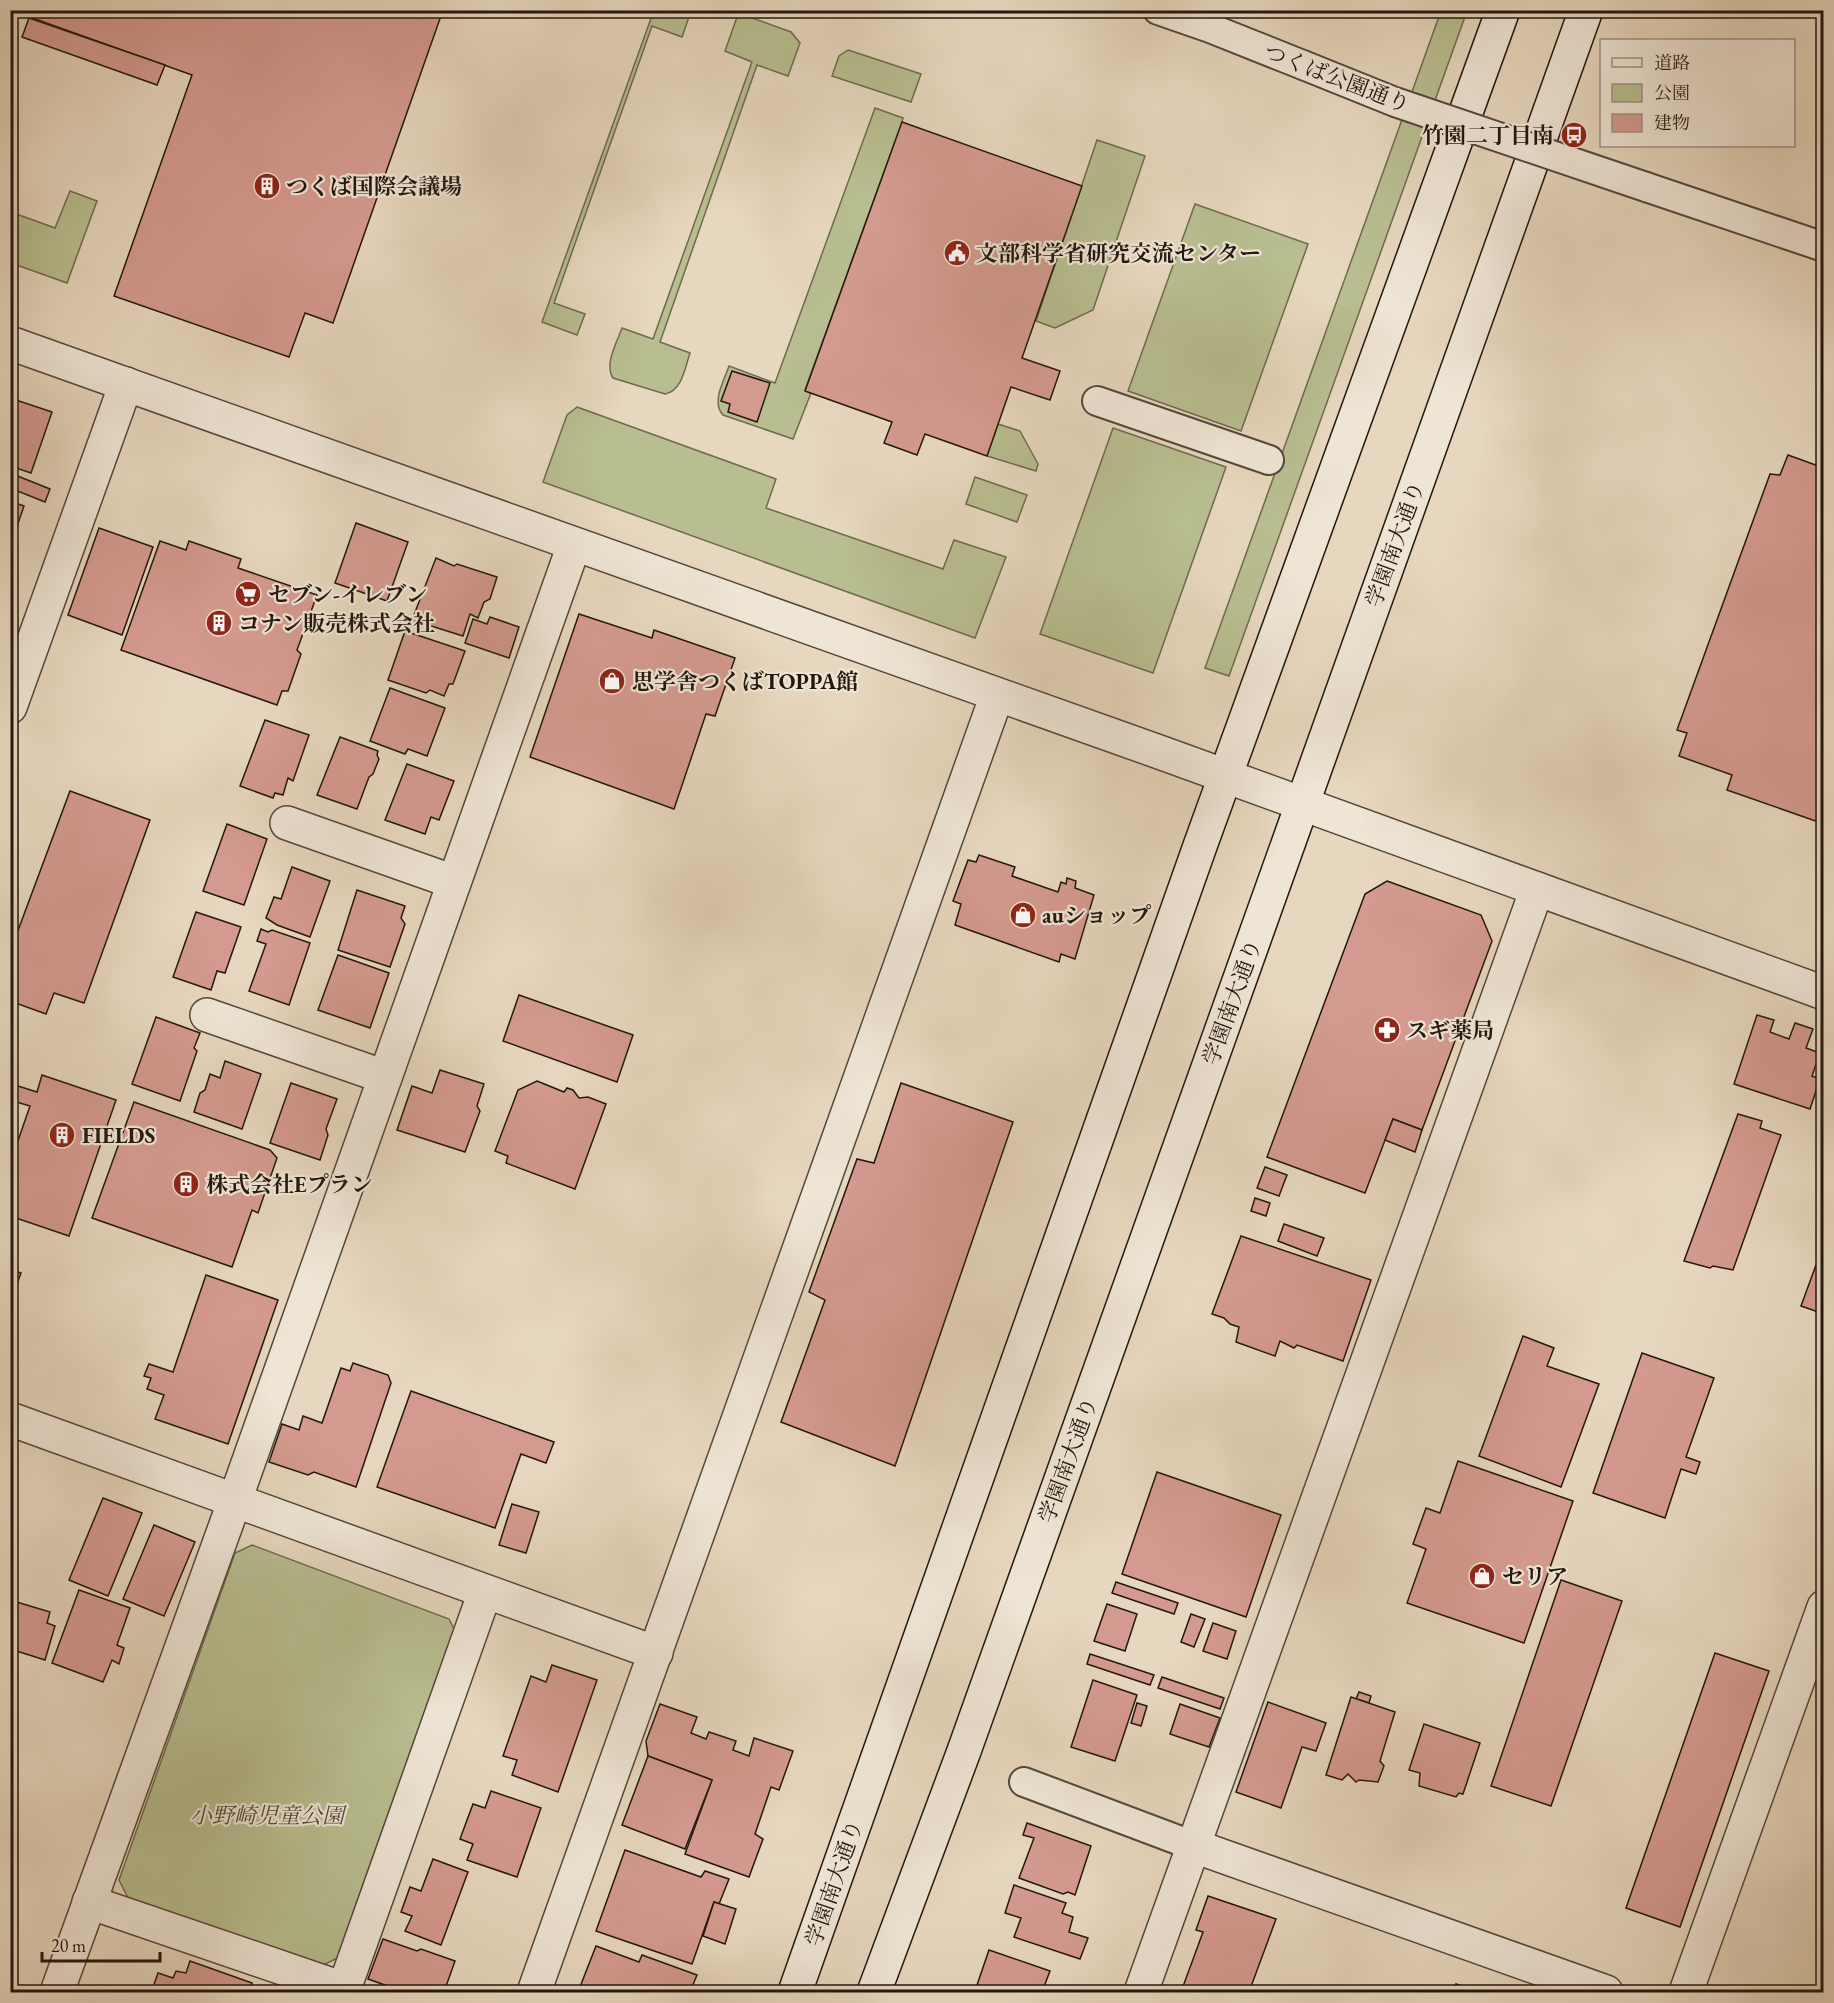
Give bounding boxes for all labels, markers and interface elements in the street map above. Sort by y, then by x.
street label: つくば公園通り [1260,37,1414,119]
legend [1600,39,1795,147]
text: 道路 [1654,51,1690,74]
text: 公園 [1654,81,1690,104]
text: 建物 [1654,111,1690,134]
bus stop icon: 竹園二丁目南 [1559,120,1589,150]
place label: 竹園二丁目南 [1422,121,1554,150]
building icon: つくば国際会議場 [252,171,282,201]
place label: つくば国際会議場 [286,172,462,201]
public building icon: 文部科学省研究交流センター [942,238,972,268]
place label: 文部科学省研究交流センター [976,239,1261,268]
street label: 学園南大通り [1359,477,1431,611]
supermarket icon: セブン-イレブン [233,579,263,609]
place label: セブン-イレブン [268,580,427,609]
building icon: コナン販売株式会社 [204,608,234,638]
place label: コナン販売株式会社 [238,609,435,638]
shop icon: 思学舎つくばTOPPA館 [597,666,627,696]
place label: 思学舎つくばTOPPA館 [632,667,858,696]
shop icon: auショップ [1008,900,1038,930]
place label: auショップ [1042,901,1151,930]
street label: 学園南大通り [1196,935,1268,1069]
pharmacy icon: スギ薬局 [1372,1015,1402,1045]
place label: スギ薬局 [1406,1016,1494,1045]
building icon: FIELDS [47,1120,77,1150]
place label: FIELDS [82,1121,155,1150]
building icon: 株式会社Eプラン [171,1169,201,1199]
place label: 株式会社Eプラン [206,1170,373,1199]
street label: 学園南大通り [1032,1393,1104,1527]
shop icon: セリア [1467,1561,1497,1591]
place label: セリア [1502,1562,1568,1591]
park label: 小野崎児童公園 [190,1801,347,1830]
street label: 学園南大通り [799,1816,869,1950]
scale bar [42,1925,160,1963]
text: 20 m [51,1934,86,1957]

